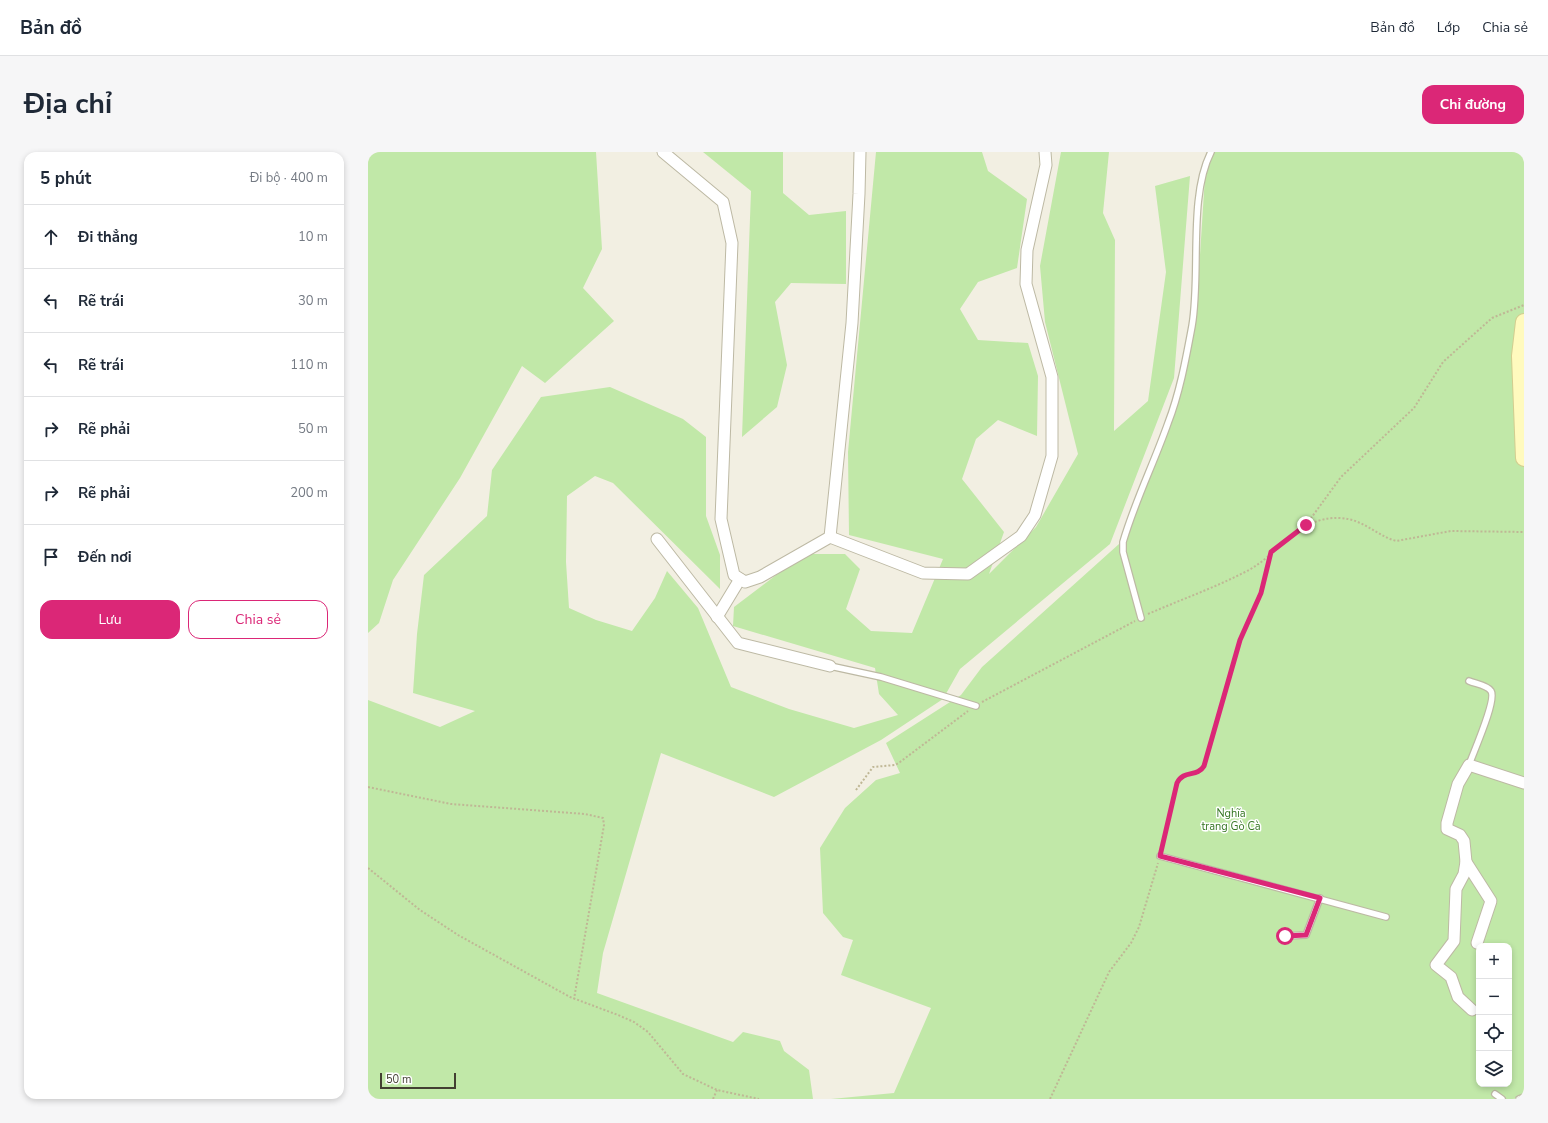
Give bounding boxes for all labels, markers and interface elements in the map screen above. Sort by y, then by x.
text: Bản đồ [20,15,82,41]
text: Bản đồ [1370,18,1415,37]
text: Lớp [1437,18,1460,37]
text: Chia sẻ [1482,18,1528,37]
text: Địa chỉ [24,85,112,123]
button: Chỉ đường [1422,85,1524,124]
text: 5 phút [40,167,91,190]
text: Đi bộ · 400 m [250,169,328,187]
icon: ahead [40,226,62,248]
text: Đi thẳng [78,227,138,247]
text: 10 m [298,228,328,246]
icon: left [40,290,62,312]
text: Rẽ trái [78,291,124,311]
text: 30 m [298,292,328,310]
icon: left [40,354,62,376]
text: Rẽ trái [78,355,124,375]
text: 110 m [290,356,328,374]
icon: right [40,418,62,440]
text: Rẽ phải [78,419,130,439]
text: 50 m [298,420,328,438]
icon: right [40,482,62,504]
text: Rẽ phải [78,483,130,503]
text: 200 m [290,484,328,502]
route end [1297,516,1315,534]
icon: arrive [40,546,62,568]
text: Đến nơi [78,547,132,567]
button: Lưu [40,600,180,639]
button: Chia sẻ [188,600,328,639]
park label: Nghĩa trang Gò Cà [1201,806,1261,834]
route start [1276,927,1294,945]
map controls [1476,943,1512,1087]
button: + [1476,943,1512,979]
button: − [1476,979,1512,1015]
button: locate [1476,1015,1512,1051]
button: layers [1476,1051,1512,1087]
scale bar [380,1071,456,1090]
text: 50 m [386,1072,411,1087]

